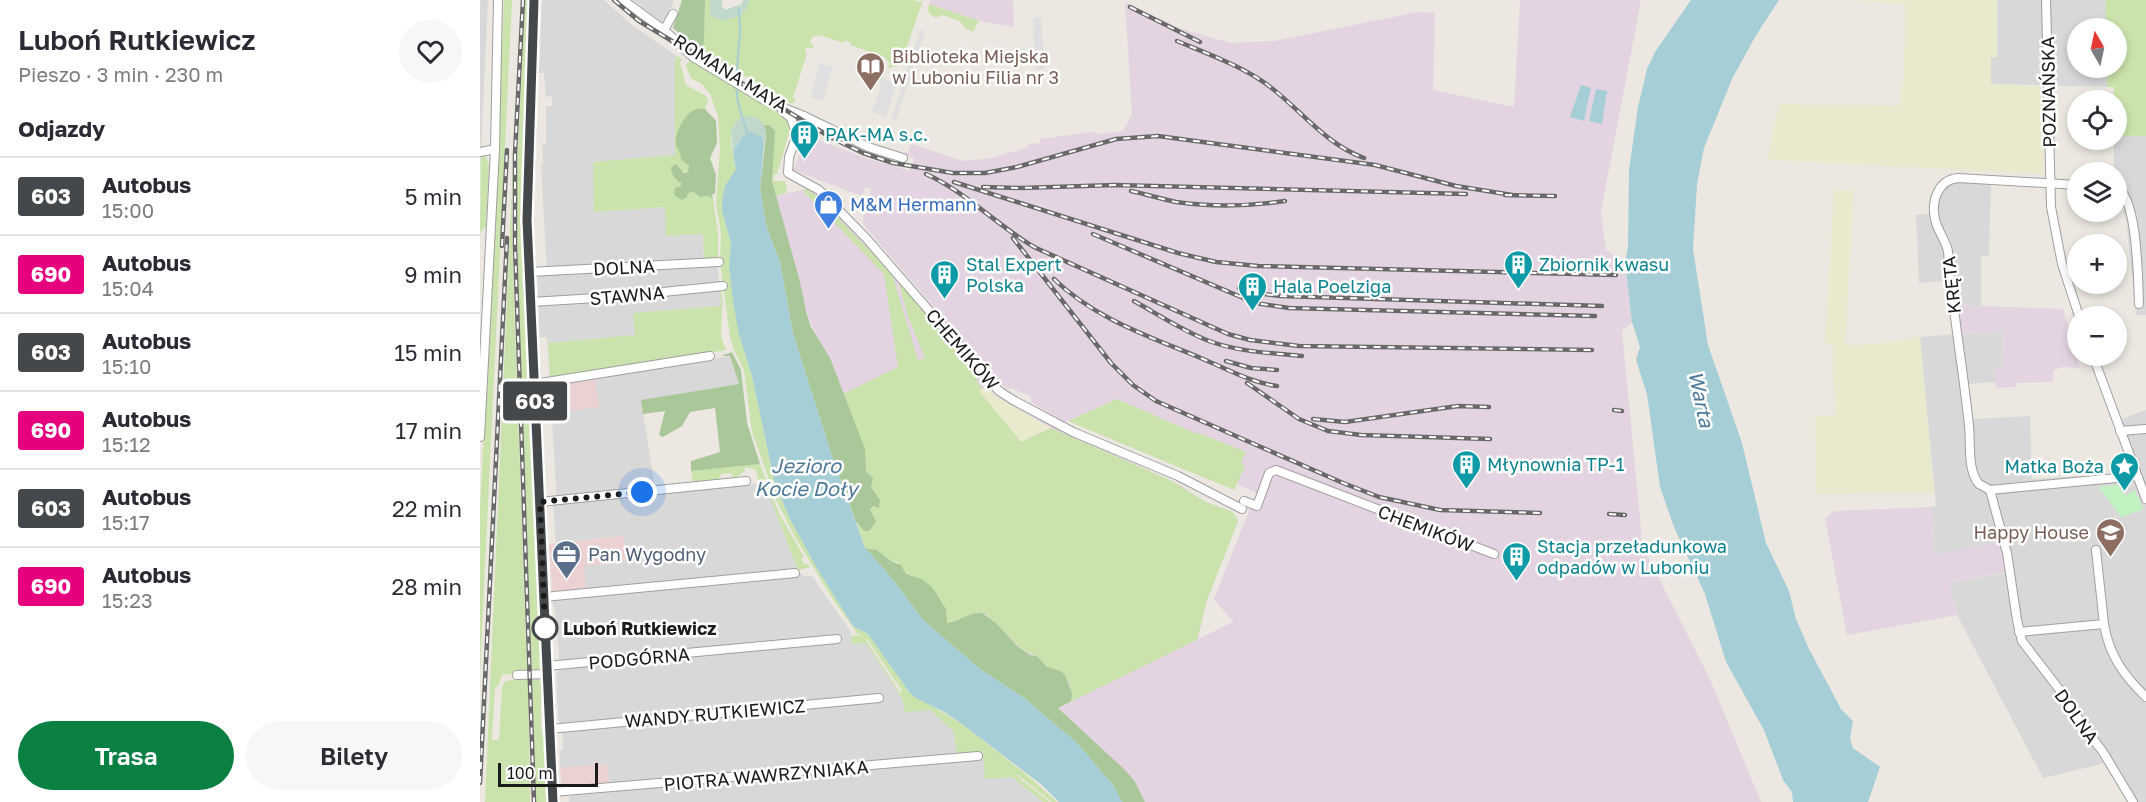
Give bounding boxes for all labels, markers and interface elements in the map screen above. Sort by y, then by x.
north arrow [2067,18,2127,78]
map controls [2067,18,2127,366]
button: heart [399,20,462,83]
text: Luboń Rutkiewicz [18,23,256,56]
street label: ROMANA MAYA [670,29,792,117]
street label: POZNAŃSKA [2036,36,2060,148]
place label: Biblioteka Miejska w Luboniu Filia nr 3 [892,45,1059,88]
library icon: Biblioteka Miejska w Luboniu Filia nr 3 [855,50,887,92]
text: Pieszo · 3 min · 230 m [18,62,223,86]
button: locate [2067,90,2127,150]
text: Odjazdy [18,115,105,142]
building icon: PAK-MA s.c. [788,118,820,160]
place label: PAK-MA s.c. [825,123,928,145]
button: layers [2067,162,2127,222]
text: Autobus [102,171,191,198]
text: 603 [31,183,71,209]
text: 5 min [405,183,462,210]
shop icon: M&M Hermann [813,188,845,230]
place label: M&M Hermann [850,193,977,215]
text: 15:00 [102,198,154,222]
button: + [2067,234,2127,294]
building icon: Zbiornik kwasu [1502,248,1534,290]
text: Autobus [102,249,191,276]
place label: Stal Expert Polska [966,253,1062,296]
place label: Zbiornik kwasu [1539,253,1669,275]
street label: DOLNA [593,254,655,280]
street label: KRĘTA [1937,255,1965,315]
building icon: Stal Expert Polska [929,258,961,300]
text: 690 [31,261,71,287]
text: 9 min [404,261,462,288]
building icon: Hala Poelziga [1236,270,1268,312]
place label: Hala Poelziga [1273,275,1391,297]
text: 15:04 [102,276,154,300]
street label: STAWNA [589,281,665,309]
street label: CHEMIKÓW [922,304,1004,394]
button: − [2067,306,2127,366]
text: Autobus [102,327,191,354]
text: 603 [31,339,71,365]
text: 15 min [394,339,462,366]
text: 15:10 [102,354,151,378]
water label: Warta [1684,369,1720,430]
line badge: 603 [500,382,570,420]
text: 603 [515,388,555,414]
text: Autobus [102,405,191,432]
text: 690 [31,417,71,443]
text: 17 min [395,417,462,444]
text: 15:12 [102,432,151,456]
building icon: Młynownia TP-1 [1450,448,1482,490]
place icon: Matka Boża [2109,450,2141,492]
water label: Jezioro Kocie Doły [755,453,860,501]
place label: Młynownia TP-1 [1487,453,1625,475]
place label: Matka Boża [2004,455,2104,477]
your location [627,477,657,507]
text: Autobus [102,483,191,510]
text: 603 [31,495,71,521]
text: 22 min [392,495,462,522]
street label: CHEMIKÓW [1375,500,1477,556]
text: 15:17 [102,510,150,534]
school or university icon: Happy House [2094,516,2126,558]
place label: Happy House [1973,521,2089,543]
place label: Stacja przeładunkowa odpadów w Luboniu [1537,535,1727,578]
office icon: Pan Wygodny [551,538,583,580]
building icon: Stacja przeładunkowa odpadów w Luboniu [1500,540,1532,582]
place label: Pan Wygodny [588,543,706,565]
text: Autobus [102,561,191,588]
text: 690 [31,573,71,599]
text: 28 min [391,573,462,600]
text: 15:23 [102,588,153,612]
marker: Luboń Rutkiewicz [532,615,558,641]
place label: Luboń Rutkiewicz [563,617,717,639]
street label: PODGÓRNA [587,643,691,673]
street label: DOLNA [2050,684,2104,748]
street label: WANDY RUTKIEWICZ [624,694,806,732]
button: Trasa [18,721,234,790]
button: Bilety [246,721,462,790]
street label: PIOTRA WAWRZYNIAKA [663,755,869,795]
scale bar [498,760,598,788]
text: 100 m [507,763,553,783]

